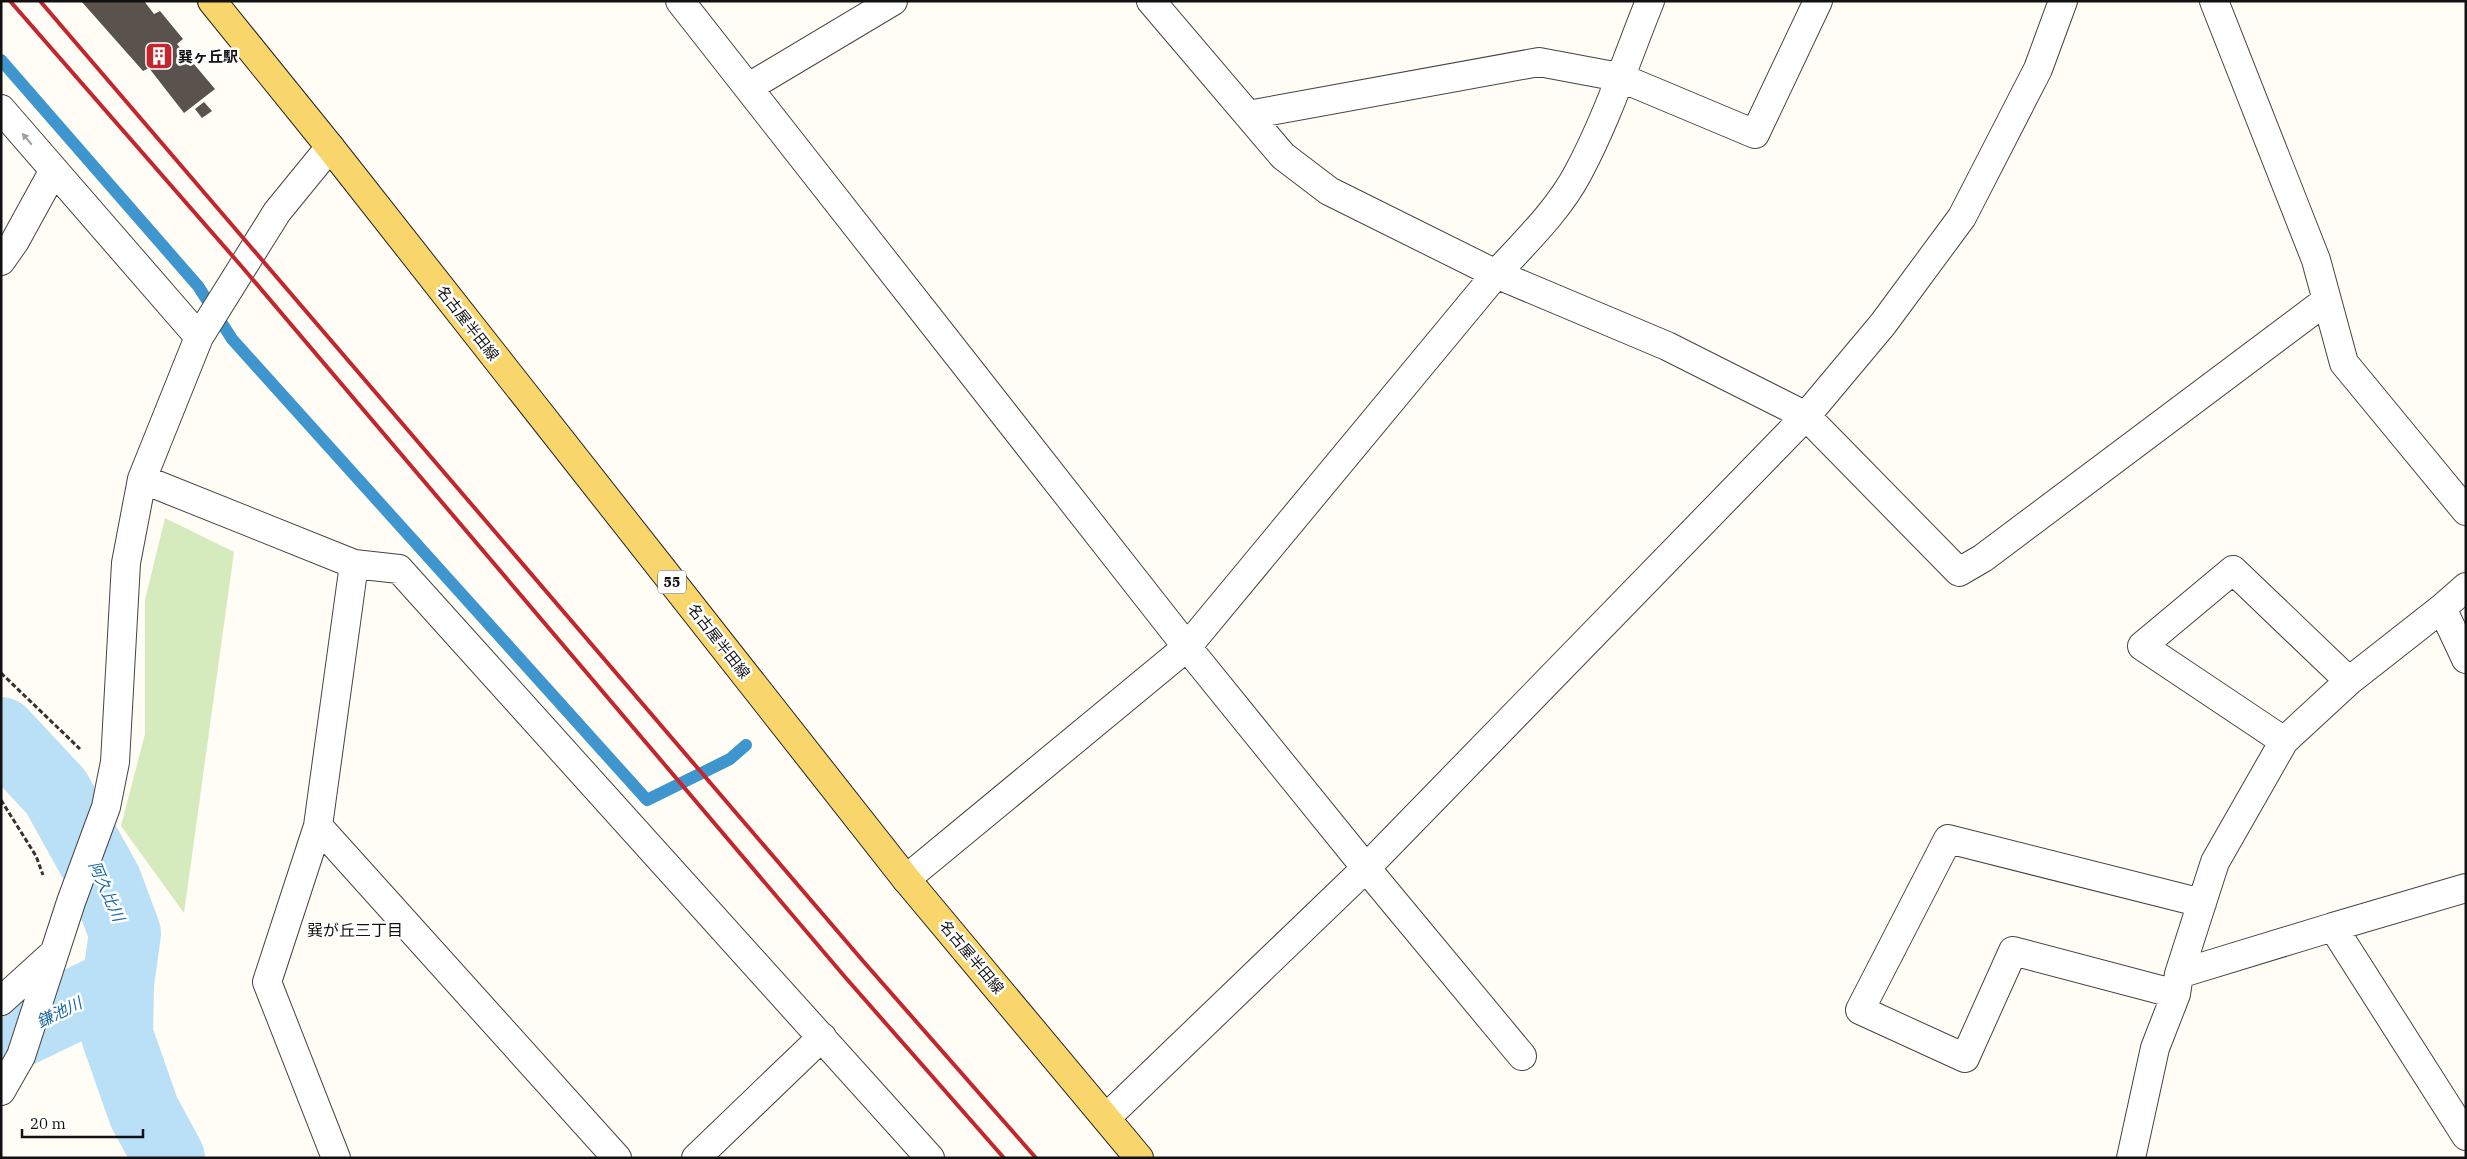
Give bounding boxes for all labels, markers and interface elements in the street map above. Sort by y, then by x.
building icon: 巽ヶ丘駅 [144,41,174,71]
place label: 巽ヶ丘駅 [178,47,238,66]
one-way arrow [22,133,33,146]
street label: 名古屋半田線 [433,282,503,364]
road number: 55 [658,570,686,594]
street label: 名古屋半田線 [684,600,754,682]
water label: 阿久比川 [85,858,130,926]
street label: 名古屋半田線 [936,916,1008,998]
district label: 巽が丘三丁目 [307,920,403,940]
water label: 鎌池川 [33,992,87,1032]
scale bar [22,1106,144,1138]
text: 20 m [30,1114,66,1133]

